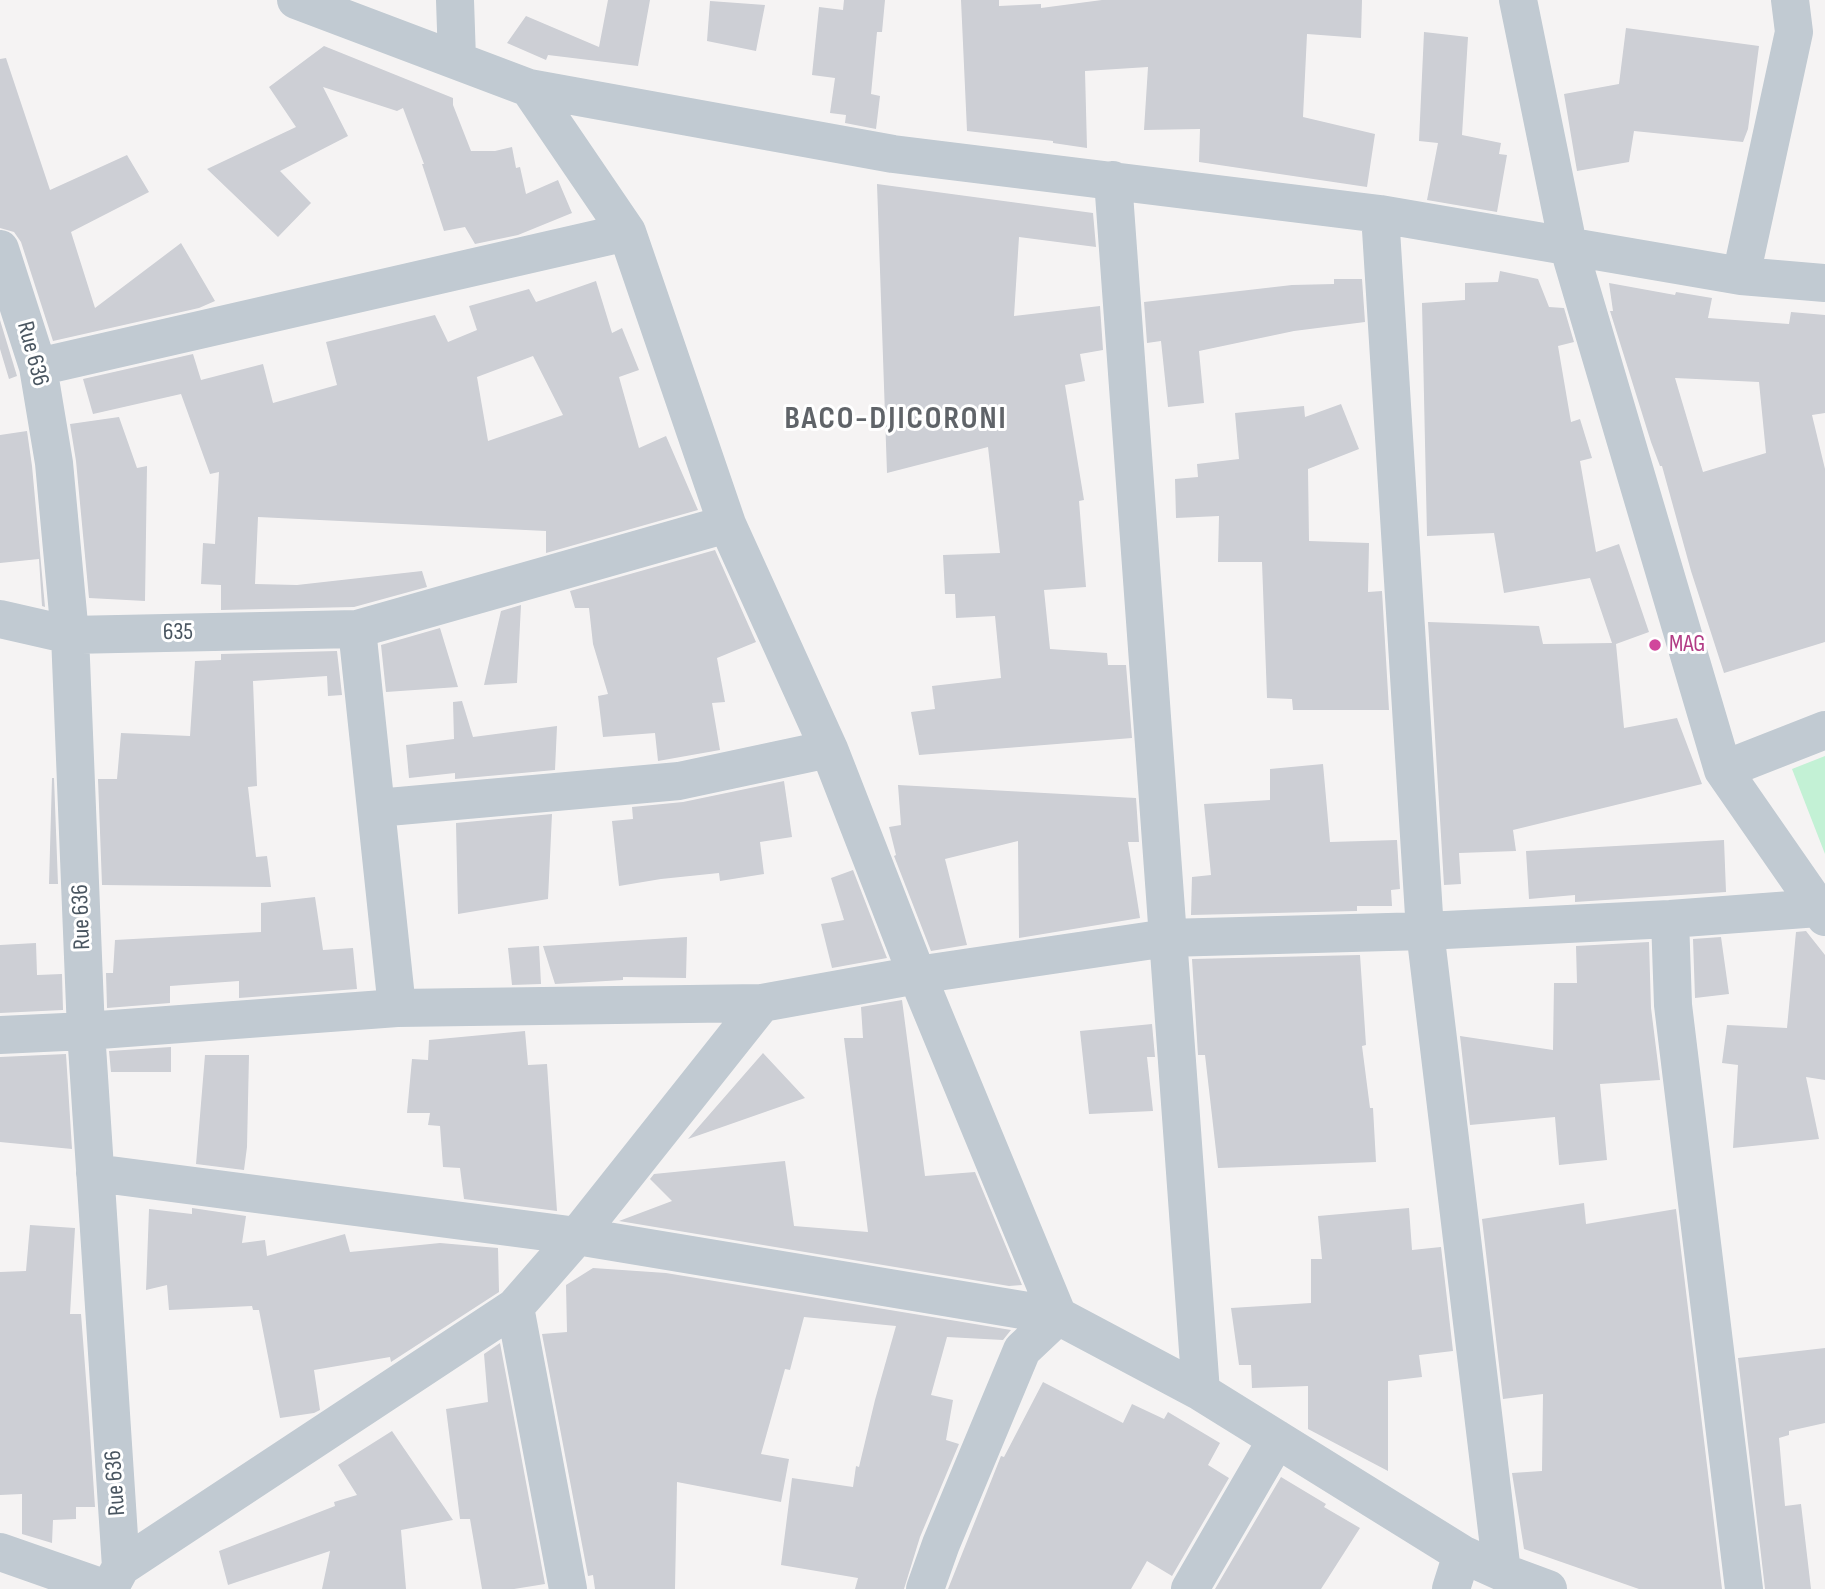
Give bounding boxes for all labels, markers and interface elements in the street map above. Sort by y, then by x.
street label: Rue 636 [10,319,54,389]
district label: BACO-DJICORONI [786,401,1006,439]
street label: 635 [163,618,193,648]
place label: MAG [1669,631,1705,659]
marker: MAG [1647,637,1663,653]
street label: Rue 636 [66,884,98,950]
street label: Rue 636 [99,1449,133,1517]

